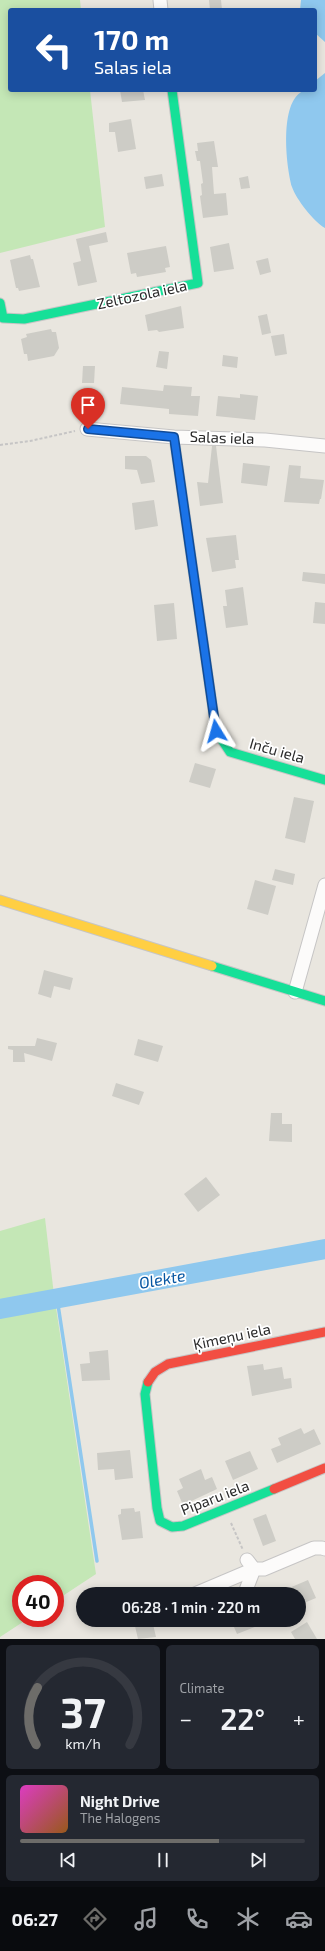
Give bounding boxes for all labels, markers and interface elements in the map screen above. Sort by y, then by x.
text: 170 m [94,22,169,56]
icon: left [28,24,80,76]
text: Salas iela [94,56,172,78]
street label: Zeltozola iela [95,276,189,312]
pin [71,388,105,429]
icon: arrive [77,394,99,416]
street label: Salas iela [189,427,255,447]
position arrow [195,710,237,752]
street label: Inču iela [248,734,307,766]
water label: Olekte [137,1265,187,1292]
street label: Ķimeņu iela [191,1319,273,1355]
street label: Piparu iela [178,1476,251,1518]
speed limit sign: 40 [12,1575,64,1627]
text: 06:28 · 1 min · 220 m [122,1598,260,1616]
text: Climate [180,1680,224,1696]
text: 37 [60,1686,106,1736]
text: 22° [220,1700,265,1736]
text: − [180,1705,192,1731]
text: + [293,1705,305,1731]
text: km/h [65,1735,100,1752]
text: Night Drive [80,1792,160,1810]
text: The Halogens [80,1810,160,1826]
icon: previous [57,1849,79,1871]
icon: pause [152,1849,174,1871]
icon: next [247,1849,269,1871]
icon: directions [81,1905,109,1933]
icon: music [132,1905,160,1933]
icon: phone [183,1905,211,1933]
icon: climate [234,1905,262,1933]
icon: car [285,1905,313,1933]
text: 06:27 [12,1908,58,1930]

